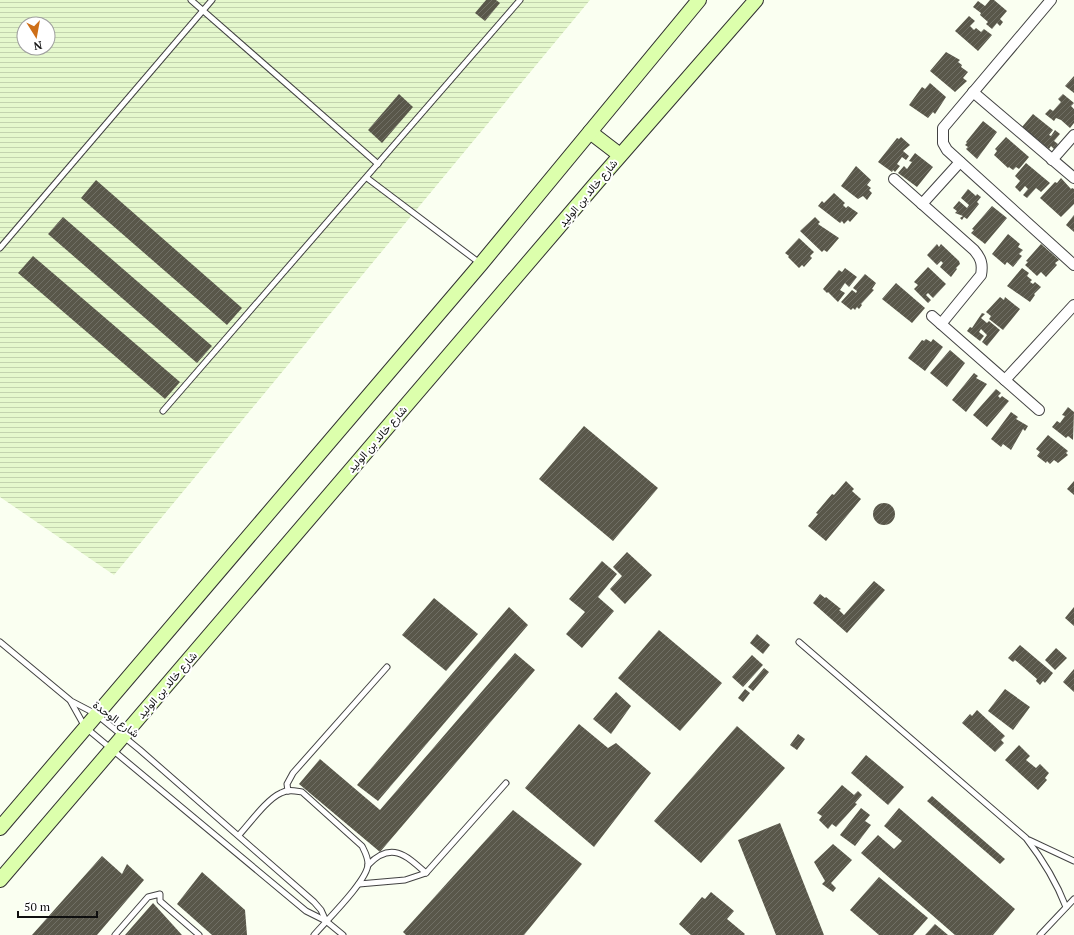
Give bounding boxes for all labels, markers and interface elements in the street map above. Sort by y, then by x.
north arrow [16,16,56,56]
text: N [32,38,43,54]
street label: شارع خالد بن الوليد [556,156,621,230]
street label: شارع خالد بن الوليد [344,402,411,476]
street label: شارع خالد بن الوليد [134,648,201,722]
street label: شارع الوحدة [90,698,142,741]
scale bar [18,893,97,919]
text: 50 m [24,899,51,914]

